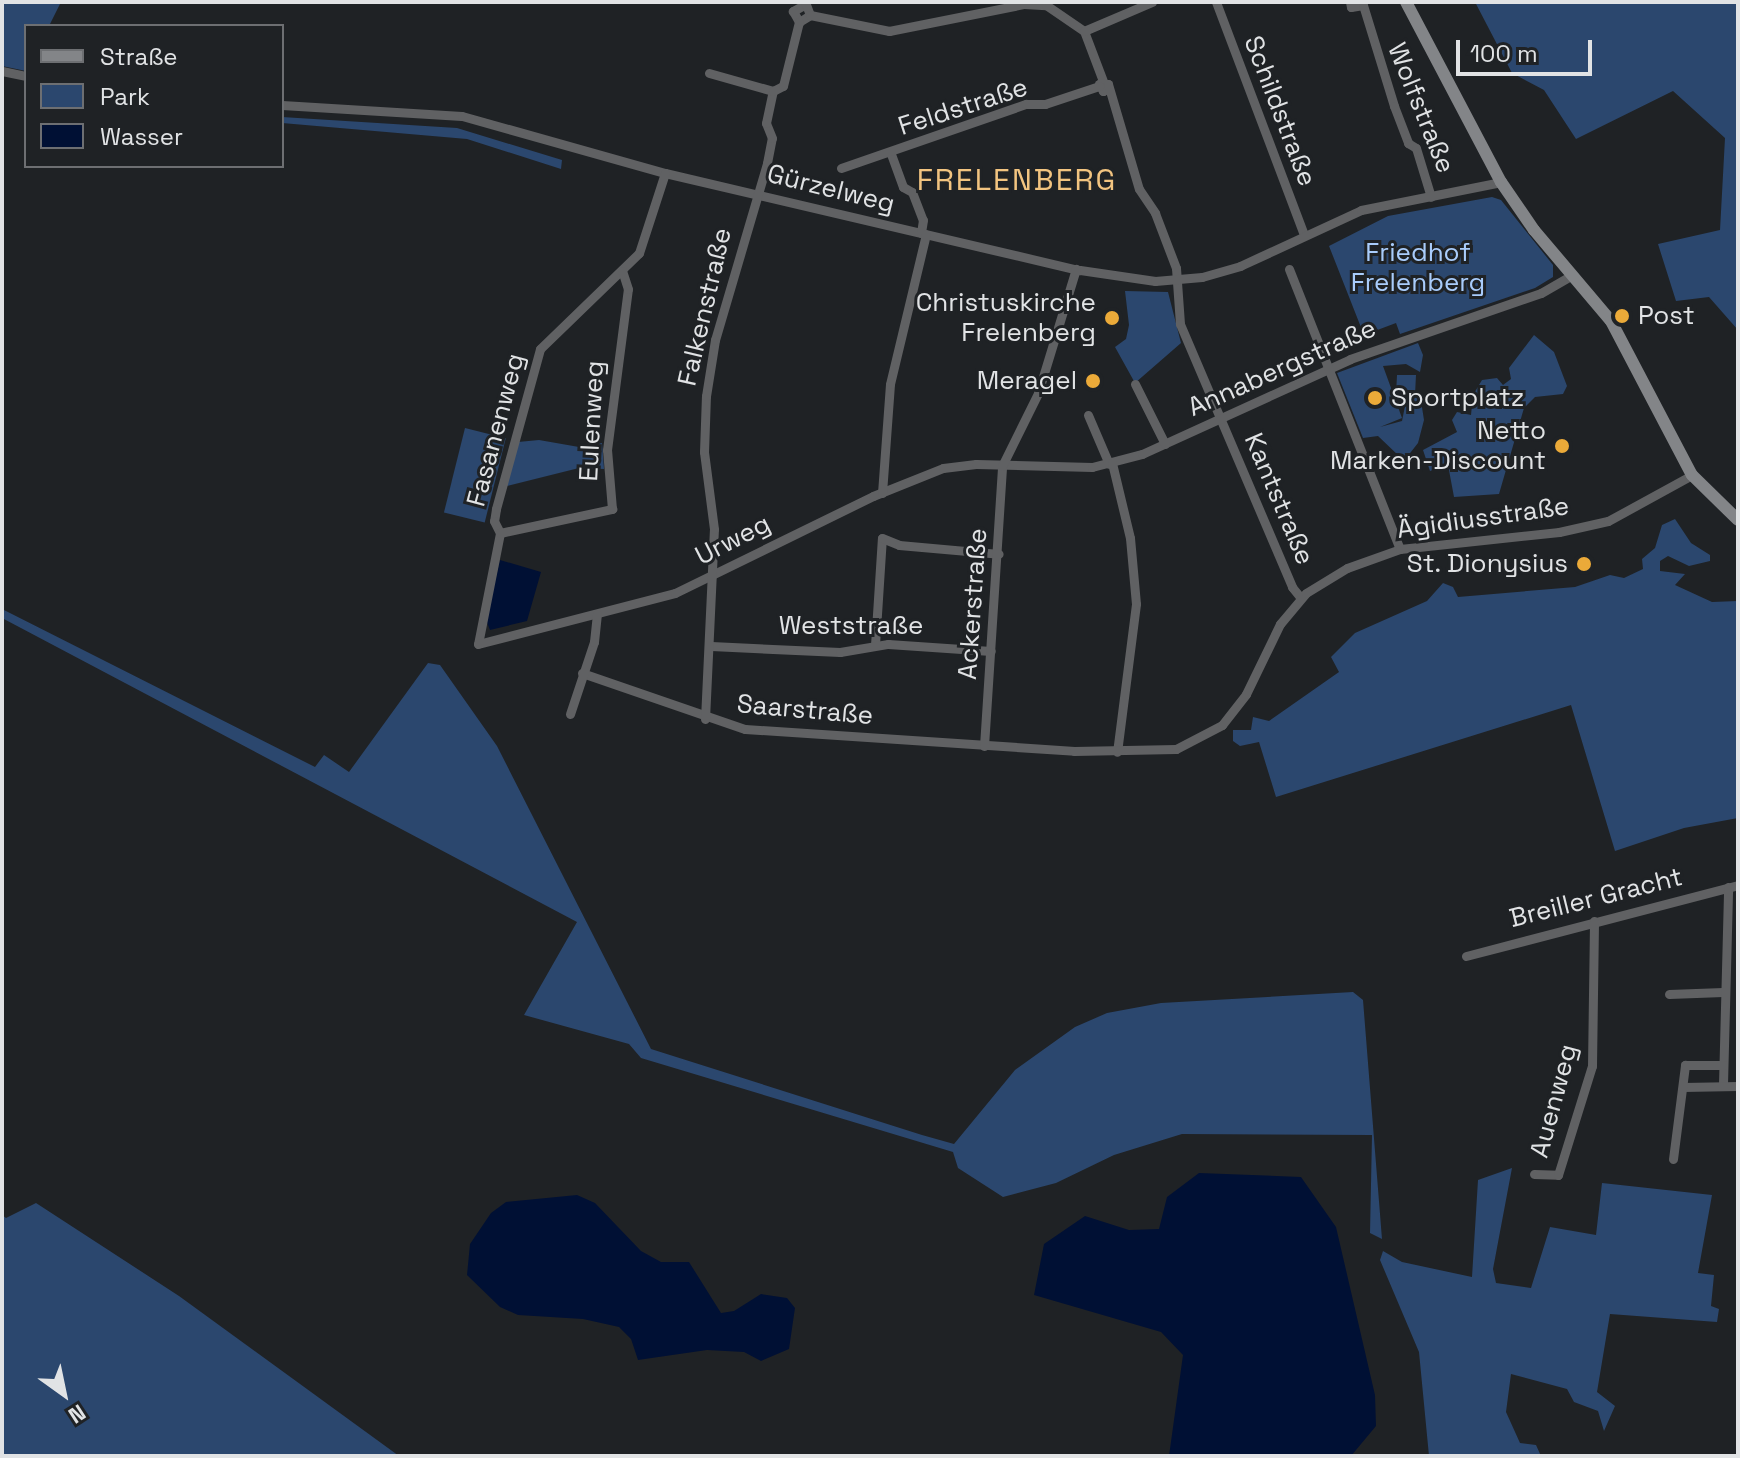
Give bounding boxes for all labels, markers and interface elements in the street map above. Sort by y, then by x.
legend [24,24,284,168]
scale bar [1460,24,1596,74]
street label: Schildstraße [1237,32,1323,190]
street label: Wolfstraße [1381,38,1461,178]
text: 100 m [1470,38,1538,69]
text: Straße [100,41,177,72]
street label: Feldstraße [895,71,1031,143]
text: Park [100,81,150,112]
text: Wasser [100,121,183,152]
street label: Gürzelweg [764,158,898,220]
district label: FRELENBERG [917,162,1117,198]
street label: Falkenstraße [672,225,738,389]
park label: Friedhof Frelenberg [1351,237,1485,298]
place label: Christuskirche Frelenberg [916,287,1096,348]
place label: Post [1638,300,1695,332]
marker: Post [1613,307,1631,325]
marker: Christuskirche Frelenberg [1103,309,1121,327]
street label: Annabergstraße [1183,313,1381,423]
street label: Fasanenweg [461,350,531,510]
street label: Eulenweg [573,360,611,482]
place label: Meragel [977,365,1077,397]
marker: Meragel [1084,372,1102,390]
place label: Sportplatz [1391,382,1524,414]
marker: Sportplatz [1366,389,1384,407]
place label: Netto Marken-Discount [1330,415,1546,476]
street label: Kantstraße [1237,429,1321,569]
marker: Netto Marken-Discount [1553,437,1571,455]
street label: Ägidiusstraße [1395,490,1571,546]
street label: Urweg [690,508,776,572]
street label: Ackerstraße [952,527,994,681]
place label: St. Dionysius [1406,548,1568,580]
marker: St. Dionysius [1575,555,1593,573]
street label: Weststraße [779,610,923,642]
street label: Saarstraße [736,688,874,732]
street label: Breiller Gracht [1506,861,1686,935]
street label: Auenweg [1524,1041,1584,1161]
north arrow [24,1354,104,1434]
text: N [63,1398,91,1430]

